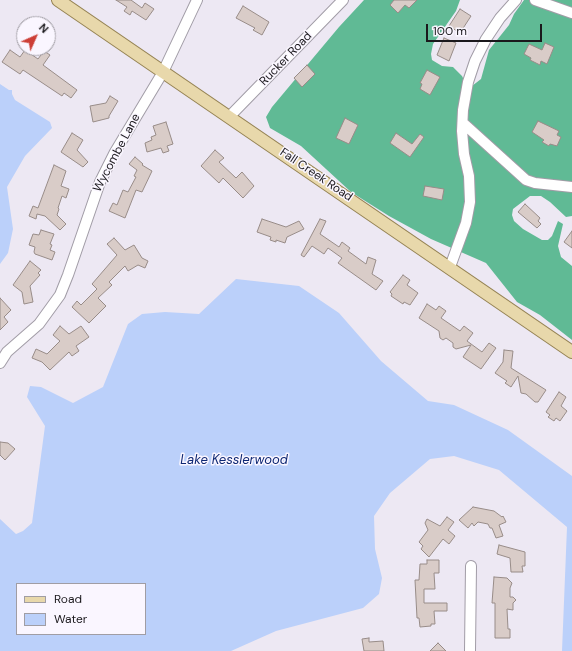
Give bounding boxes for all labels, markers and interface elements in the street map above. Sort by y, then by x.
north arrow [16,16,56,56]
scale bar [428,16,544,42]
text: N [36,20,52,36]
text: 100 m [433,23,467,39]
street label: Rucker Road [257,29,315,89]
street label: Wycombe Lane [90,111,144,195]
street label: Fall Creek Road [277,145,355,205]
water label: Lake Kesslerwood [180,453,288,469]
legend [16,583,146,635]
text: Road [54,591,82,607]
text: Water [54,611,87,627]

